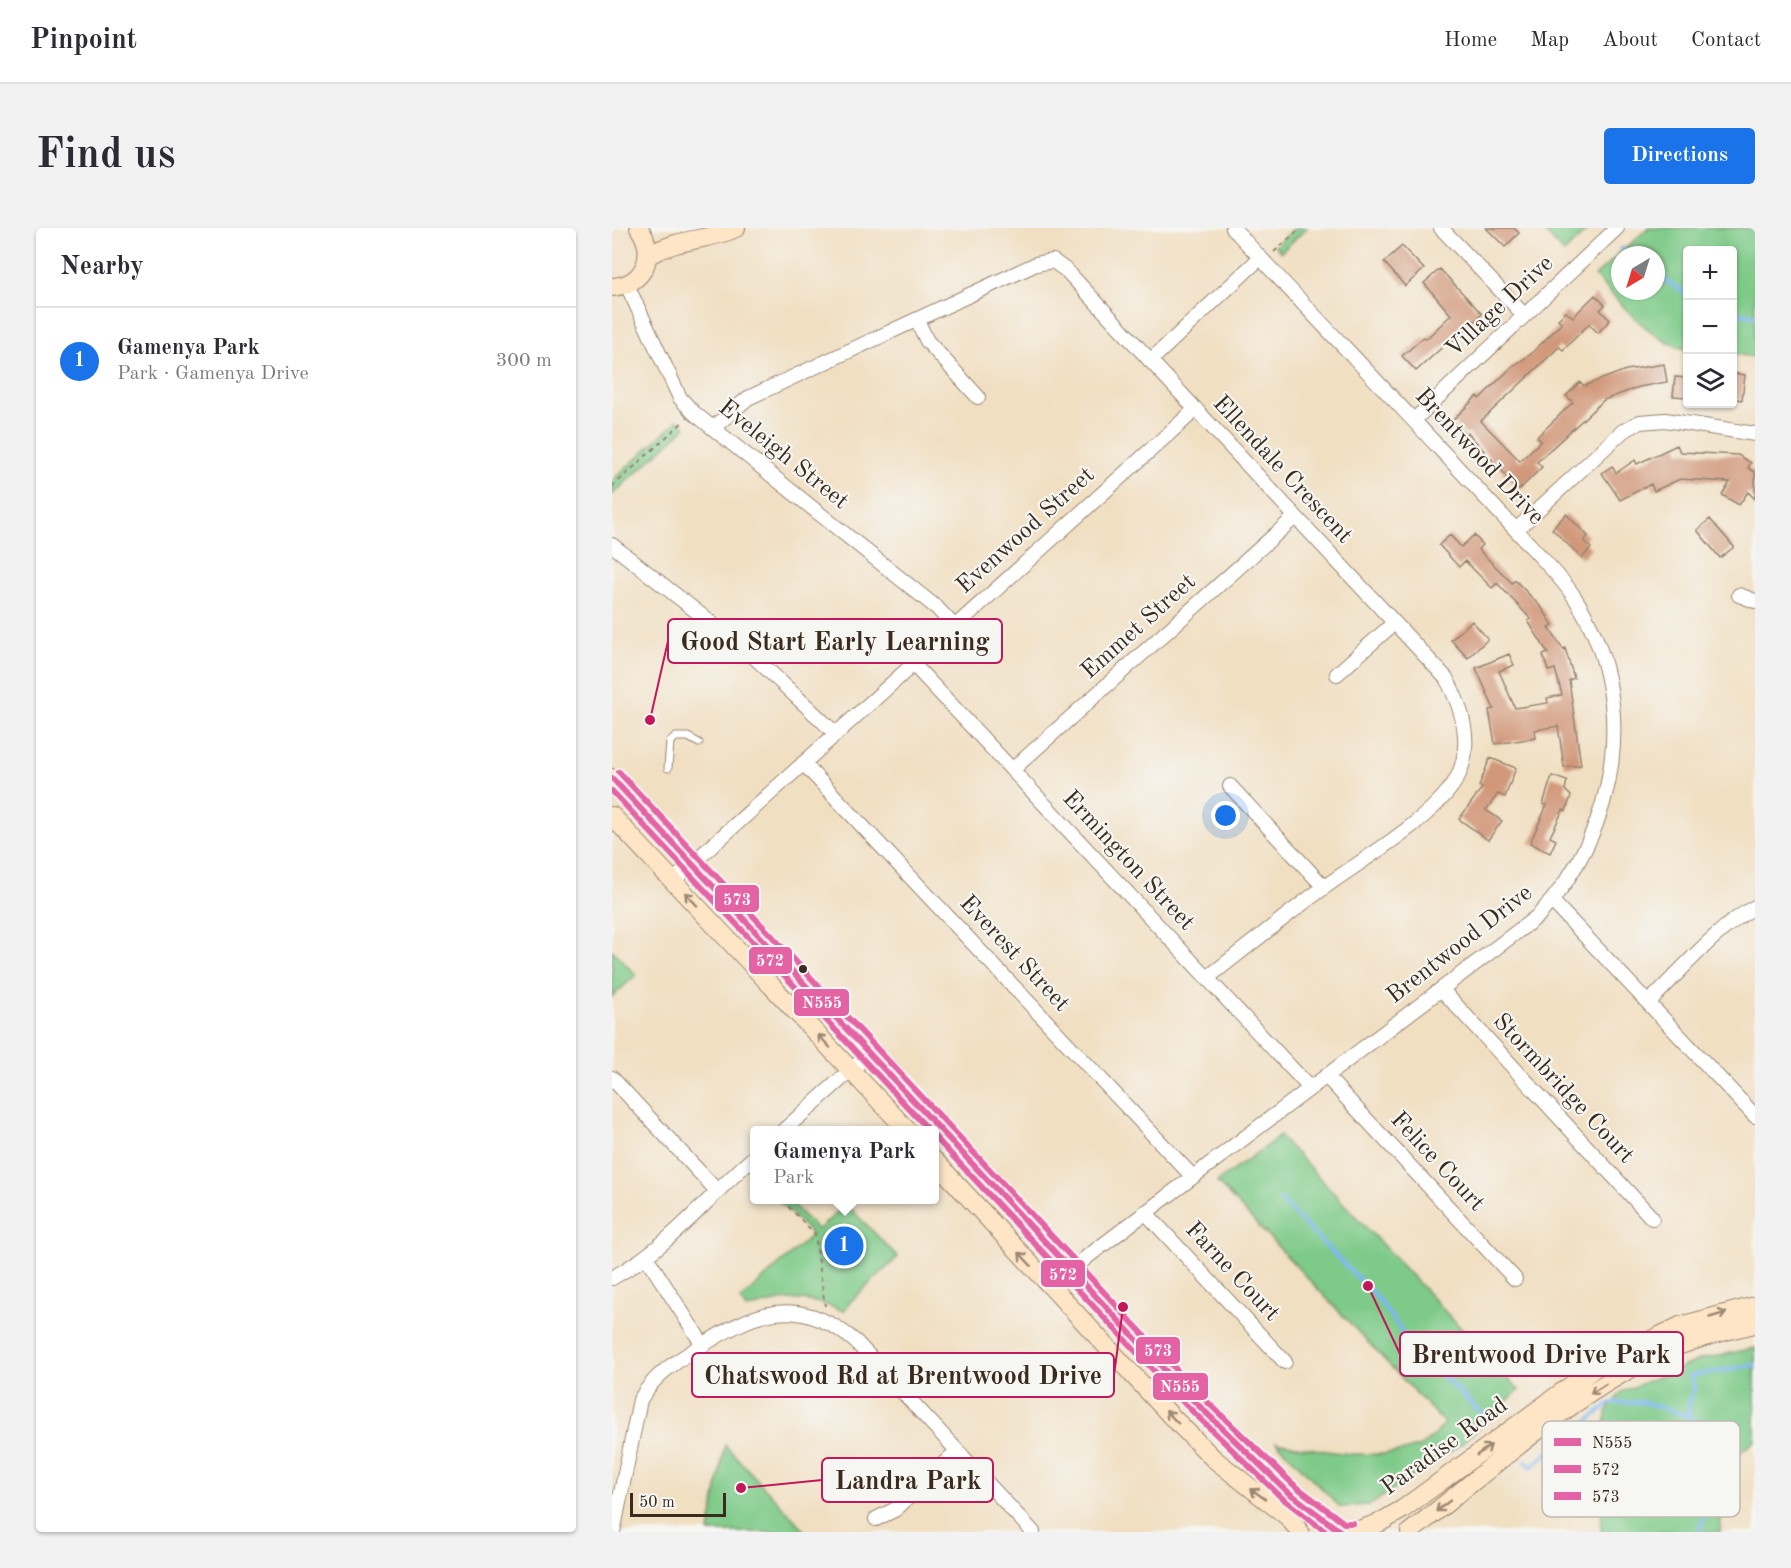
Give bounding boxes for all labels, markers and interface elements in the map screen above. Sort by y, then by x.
text: Pinpoint [30,27,137,55]
text: Home [1444,30,1497,51]
text: Map [1530,30,1569,51]
text: About [1602,30,1658,51]
text: Contact [1691,30,1761,51]
button: Directions [1604,128,1755,184]
text: Find us [36,135,175,177]
north arrow [1611,246,1665,300]
map controls [1683,246,1737,408]
button: + [1683,246,1737,300]
street label: Village Drive [1442,251,1558,363]
text: Nearby [60,254,144,280]
button: − [1683,300,1737,354]
text: Gamenya Park [117,337,260,359]
text: 1 [74,351,85,371]
text: 300 m [496,351,552,371]
button: layers [1683,354,1737,408]
text: Park · Gamenya Drive [117,364,309,384]
street label: Brentwood Drive [1410,384,1548,530]
street label: Ellendale Crescent [1208,391,1356,549]
street label: Eveleigh Street [713,395,853,515]
street label: Evenwood Street [952,463,1100,599]
street label: Emmet Street [1077,570,1201,684]
callout: Good Start Early Learning [668,619,1002,663]
text: Good Start Early Learning [680,630,990,656]
street label: Ermington Street [1057,786,1199,936]
your location [1211,801,1240,830]
street label: Brentwood Drive [1383,881,1537,1009]
line badge: 573 [714,884,760,913]
street label: Everest Street [954,891,1074,1017]
one-way arrow [684,892,698,907]
text: 573 [723,893,751,909]
line badge: 572 [748,946,793,975]
text: 572 [756,954,784,970]
unlabelled marker [797,963,809,975]
line badge: N555 [793,988,850,1017]
text: N555 [802,996,842,1012]
street label: Stormbridge Court [1488,1010,1638,1168]
one-way arrow [817,1034,831,1049]
street label: Felice Court [1385,1108,1489,1216]
popup [750,1126,939,1204]
text: Gamenya Park [773,1141,916,1163]
text: Park [773,1168,814,1188]
street label: Farne Court [1180,1218,1284,1326]
pin: 1 [824,1224,864,1268]
one-way arrow [1018,1252,1032,1267]
line badge: 572 [1040,1259,1086,1288]
text: 572 [1049,1268,1077,1284]
one-way arrow [1708,1309,1727,1320]
callout: Brentwood Drive Park [1400,1332,1683,1376]
line badge: 573 [1135,1336,1181,1365]
text: Brentwood Drive Park [1411,1343,1671,1369]
text: 573 [1144,1344,1172,1360]
callout: Chatswood Rd at Brentwood Drive [692,1353,1114,1397]
text: Chatswood Rd at Brentwood Drive [704,1364,1102,1390]
line badge: N555 [1152,1372,1209,1401]
text: N555 [1160,1380,1200,1396]
one-way arrow [1590,1383,1607,1395]
street label: Paradise Road [1377,1393,1513,1501]
one-way arrow [1165,1410,1180,1425]
legend [1542,1421,1740,1517]
text: N555 [1592,1436,1632,1452]
one-way arrow [1476,1444,1492,1456]
callout: Landra Park [822,1458,993,1502]
text: 572 [1592,1463,1620,1479]
text: Landra Park [834,1469,982,1495]
one-way arrow [1250,1488,1266,1500]
scale bar [630,1490,726,1518]
text: 573 [1592,1490,1620,1506]
text: 50 m [639,1495,675,1511]
one-way arrow [1435,1500,1451,1513]

